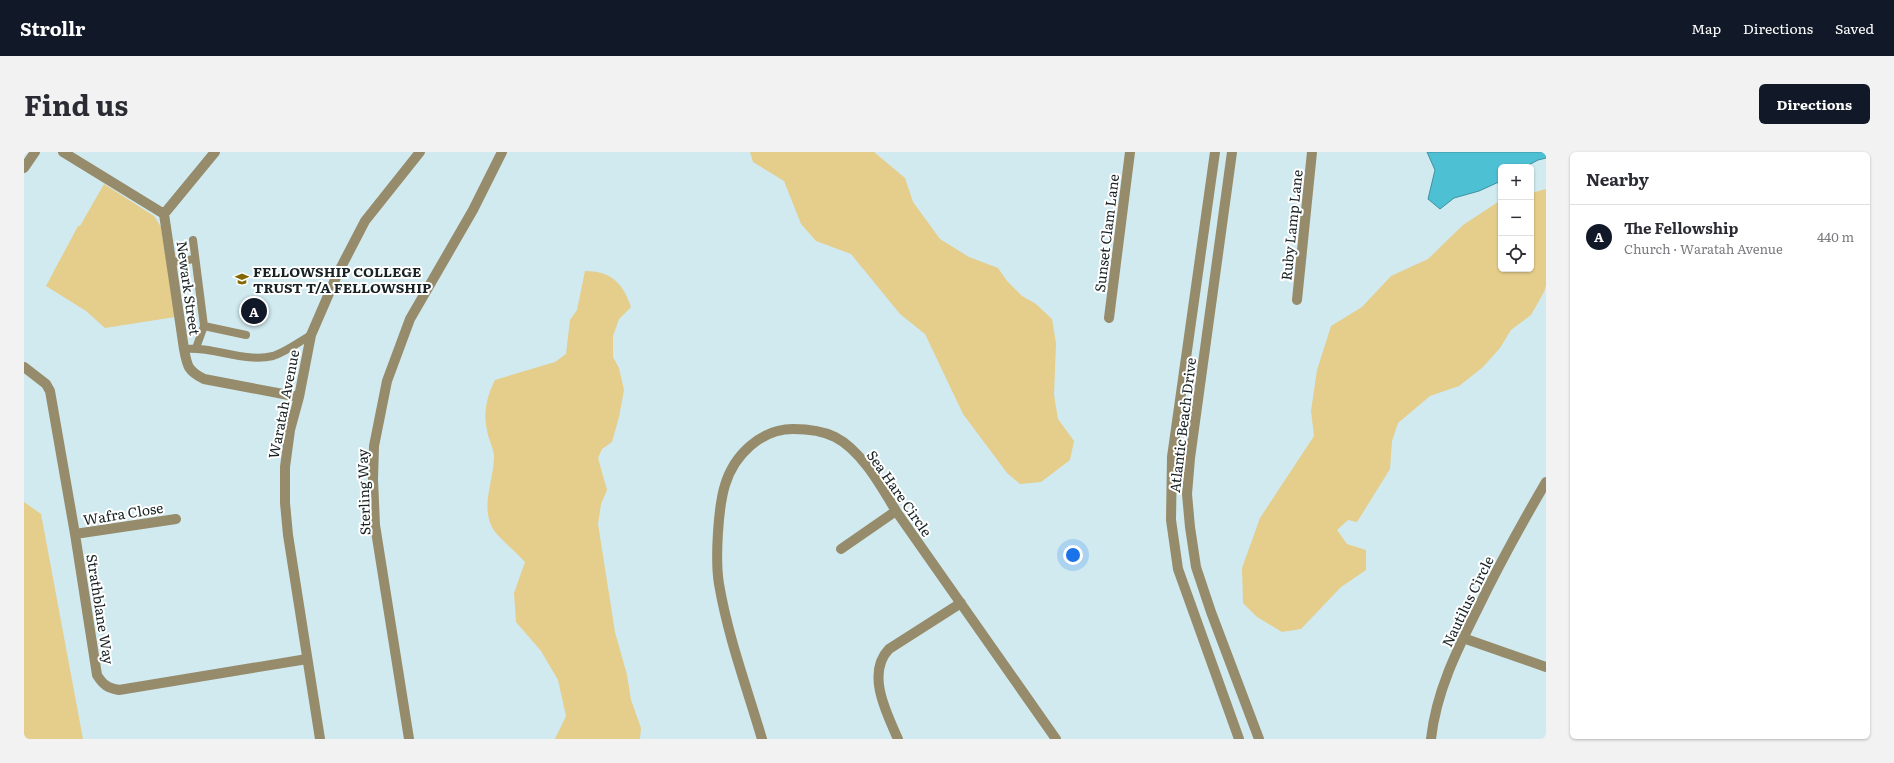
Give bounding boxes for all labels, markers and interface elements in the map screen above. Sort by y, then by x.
text: Strollr [20,14,85,42]
text: Map [1691,18,1721,38]
text: Directions [1743,18,1813,38]
text: Saved [1835,18,1874,38]
text: Find us [24,83,128,125]
button: Directions [1759,84,1870,124]
map controls [1498,164,1534,272]
button: + [1498,164,1534,200]
text: Nearby [1586,166,1649,191]
street label: Ruby Lamp Lane [1275,169,1307,281]
street label: Sunset Clam Lane [1089,173,1123,293]
button: − [1498,200,1534,236]
text: The Fellowship [1624,216,1738,239]
text: A [1594,227,1604,246]
text: 440 m [1817,227,1854,246]
button: locate [1498,236,1534,272]
street label: Newark Street [172,239,206,337]
text: Church · Waratah Avenue [1624,239,1783,258]
place label: FELLOWSHIP COLLEGE TRUST T/A FELLOWSHIP [253,261,431,297]
school or university icon: FELLOWSHIP COLLEGE TRUST T/A FELLOWSHIP [234,271,250,287]
pin: A [241,296,267,326]
street label: Waratah Avenue [263,348,303,460]
street label: Atlantic Beach Drive [1164,356,1200,494]
street label: Sea Hare Circle [863,446,937,540]
street label: Sterling Way [351,448,375,536]
street label: Wafra Close [82,497,164,529]
your location [1063,545,1083,565]
street label: Strathblane Way [82,552,120,666]
street label: Nautilus Circle [1436,552,1498,650]

